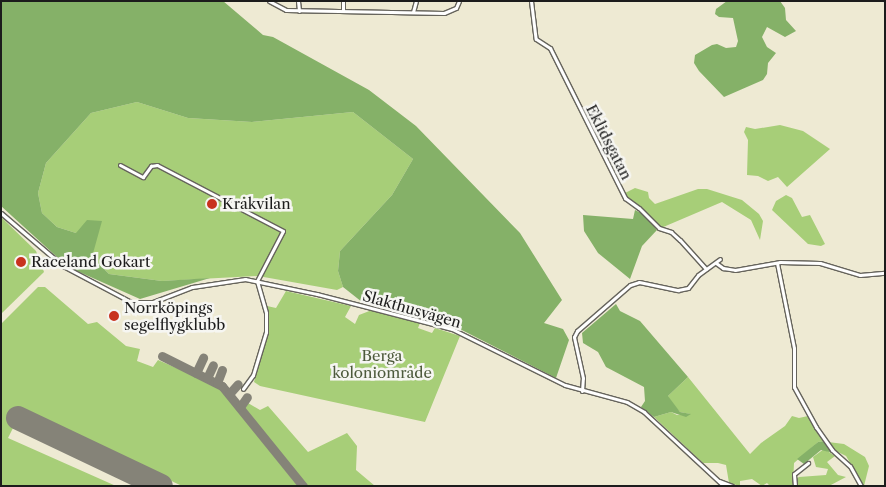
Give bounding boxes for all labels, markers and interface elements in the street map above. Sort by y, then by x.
street label: Eklidsgatan [582,101,636,183]
place label: Kråkvilan [222,195,291,213]
marker: Kråkvilan [206,198,218,210]
place label: Raceland Gokart [31,253,150,271]
marker: Raceland Gokart [15,256,27,268]
street label: Slakthusvägen [361,286,463,332]
place label: Norrköpings segelflygklubb [124,298,225,333]
marker: Norrköpings segelflygklubb [108,310,120,322]
park label: Berga koloniområde [332,346,432,381]

